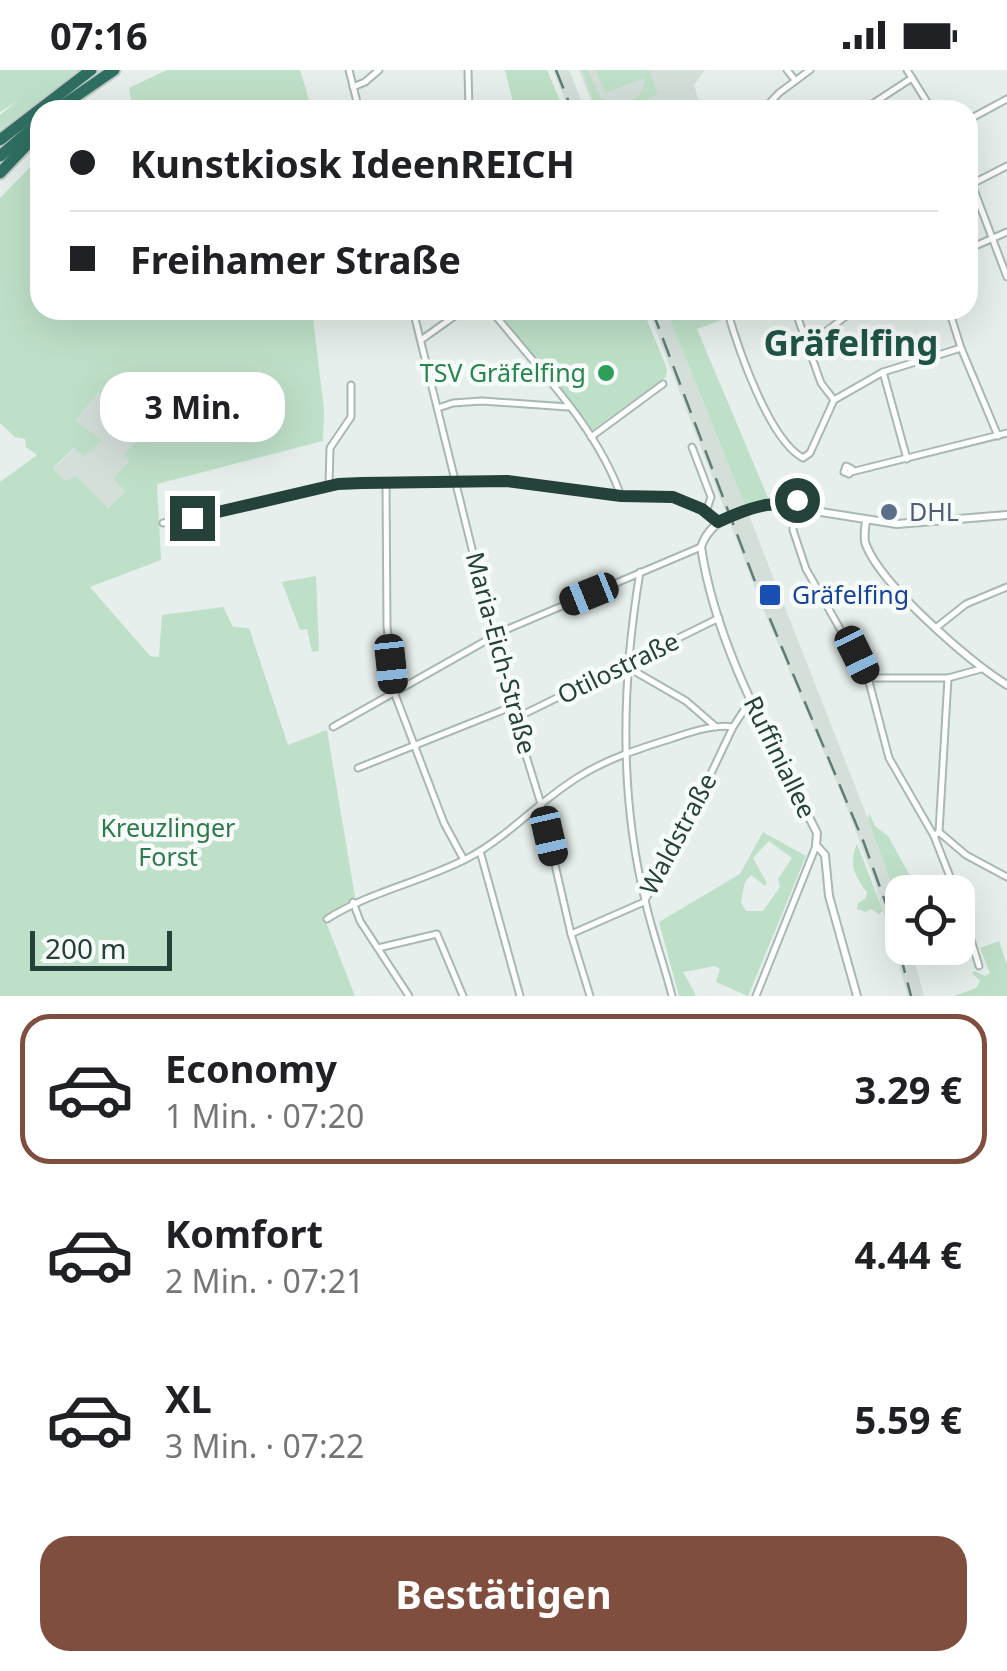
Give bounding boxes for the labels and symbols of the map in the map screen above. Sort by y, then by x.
district label: Gräfelfing [764,319,938,366]
place label: TSV Gräfelfing [420,355,586,389]
marker: TSV Gräfelfing [595,362,617,384]
callout: 3 Min. [100,373,284,443]
route start [775,478,820,523]
place label: DHL [909,494,959,528]
route end [170,496,215,541]
marker: DHL [878,501,900,523]
street label: Maria-Eich-Straße [459,548,545,758]
car [556,569,622,619]
place label: Gräfelfing [792,577,909,611]
marker: Gräfelfing [757,582,783,608]
car [830,621,884,689]
street label: Otilostraße [551,623,684,711]
car [373,633,409,695]
street label: Ruffiniallee [737,690,825,823]
street label: Waldstraße [631,767,723,900]
car [528,803,570,869]
park label: Kreuzlinger Forst [101,810,235,873]
scale bar [30,926,172,970]

